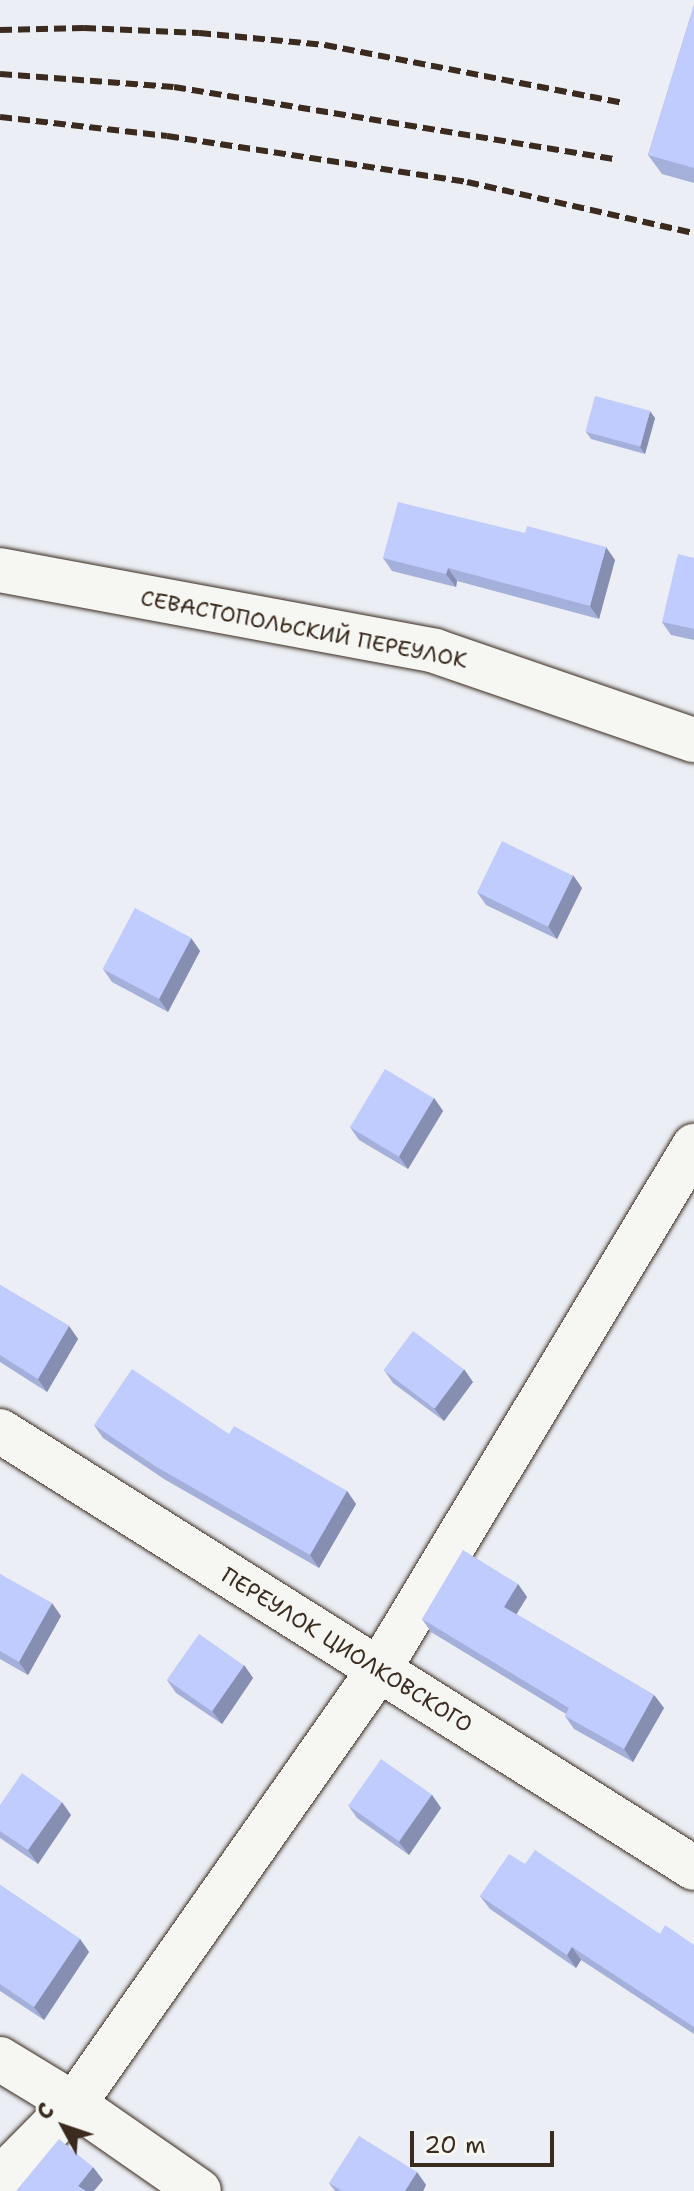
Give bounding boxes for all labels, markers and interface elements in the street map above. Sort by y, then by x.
street label: СЕВАСТОПОЛЬСКИЙ ПЕРЕУЛОК [138,584,470,674]
street label: ПЕРЕУЛОК ЦИОЛКОВСКОГО [217,1562,477,1738]
north arrow [24,2087,104,2167]
text: С [30,2097,61,2126]
scale bar [414,2115,558,2165]
text: 20 m [424,2129,486,2161]

